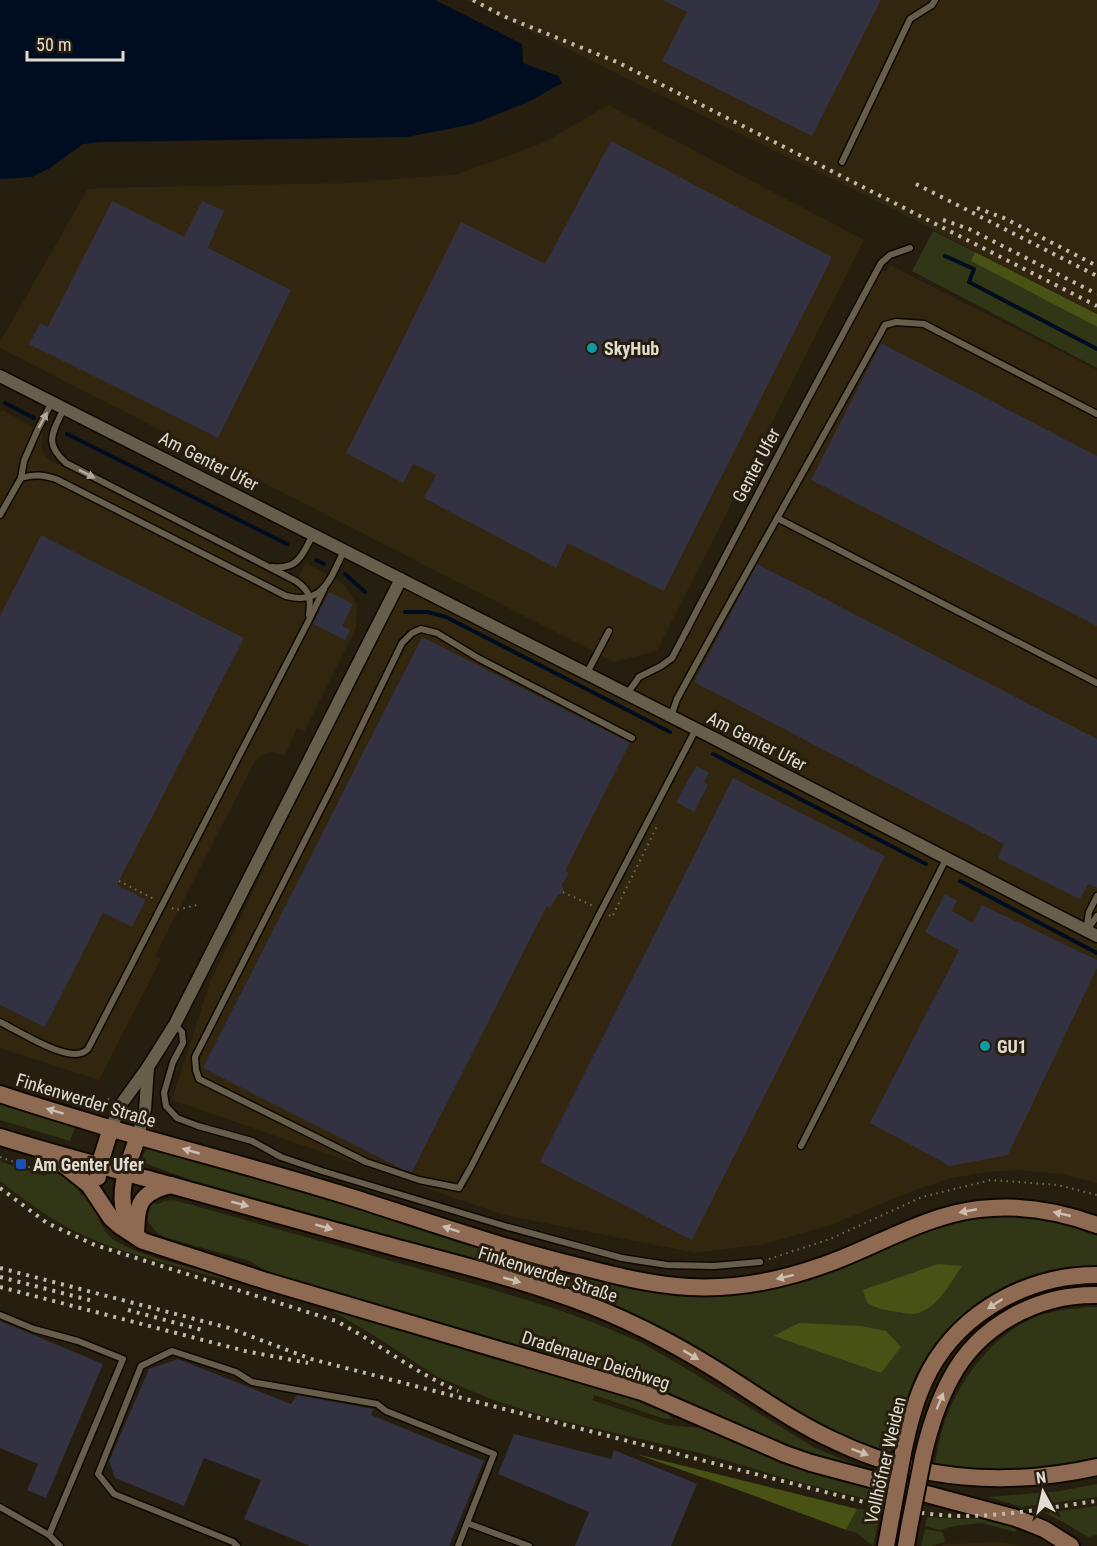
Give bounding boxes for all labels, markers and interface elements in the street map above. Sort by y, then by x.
scale bar [27,24,123,62]
text: 50 m [36,34,71,55]
place label: SkyHub [604,338,659,359]
marker: SkyHub [585,341,599,355]
one-way arrow [38,411,48,428]
street label: Genter Ufer [728,424,784,506]
street label: Am Genter Ufer [156,427,263,495]
one-way arrow [79,469,96,479]
street label: Am Genter Ufer [704,707,811,775]
place label: GU1 [997,1036,1027,1057]
marker: GU1 [978,1039,992,1053]
street label: Finkenwerder Straße [13,1069,159,1131]
one-way arrow [46,1106,64,1115]
one-way arrow [182,1146,200,1155]
place label: Am Genter Ufer [33,1154,144,1175]
marker: Am Genter Ufer [14,1157,28,1171]
one-way arrow [231,1200,249,1209]
one-way arrow [958,1207,977,1216]
one-way arrow [1052,1209,1071,1218]
one-way arrow [315,1223,333,1233]
one-way arrow [442,1224,460,1233]
street label: Finkenwerder Straße [476,1242,620,1306]
one-way arrow [776,1272,794,1282]
one-way arrow [503,1276,521,1285]
one-way arrow [986,1298,1003,1309]
street label: Dradenauer Deichweg [519,1326,673,1394]
one-way arrow [683,1350,700,1360]
one-way arrow [936,1392,946,1410]
street label: Vollhöfner Weiden [860,1395,910,1525]
one-way arrow [851,1448,869,1457]
north arrow [1013,1462,1073,1522]
text: N [1035,1468,1047,1488]

